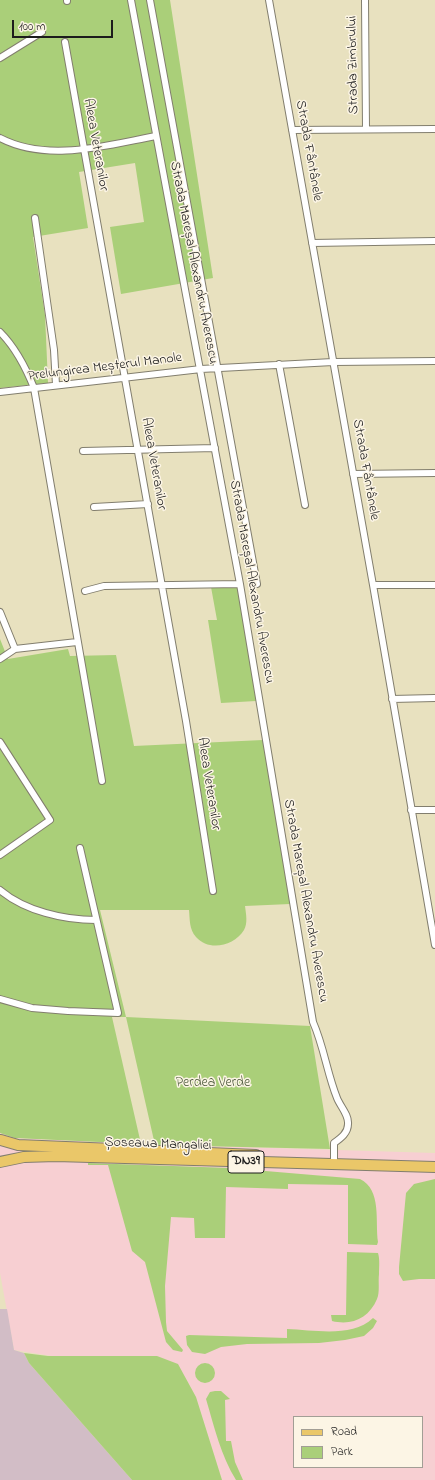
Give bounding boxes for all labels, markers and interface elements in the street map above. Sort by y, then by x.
scale bar [14,12,115,38]
street label: Strada Zimbrului [345,16,363,114]
text: 100 m [19,18,46,36]
street label: Aleea Veteranilor [79,97,111,193]
street label: Strada Fântânele [291,99,325,203]
street label: Strada Mareșal Alexandru Averescu [165,160,221,366]
street label: Prelungirea Meșterul Manole [27,350,183,386]
street label: Aleea Veteranilor [137,416,169,512]
street label: Strada Fântânele [348,418,382,522]
street label: Strada Mareșal Alexandru Averescu [225,479,277,685]
street label: Aleea Veteranilor [192,736,224,832]
street label: Strada Mareșal Alexandru Averescu [279,798,331,1004]
park label: Perdea Verde [176,1076,250,1092]
street label: Șoseaua Mangaliei [104,1135,212,1155]
road number: DN39 [228,1151,264,1173]
legend [293,1416,423,1468]
text: Road [331,1423,357,1441]
text: Park [331,1443,353,1461]

